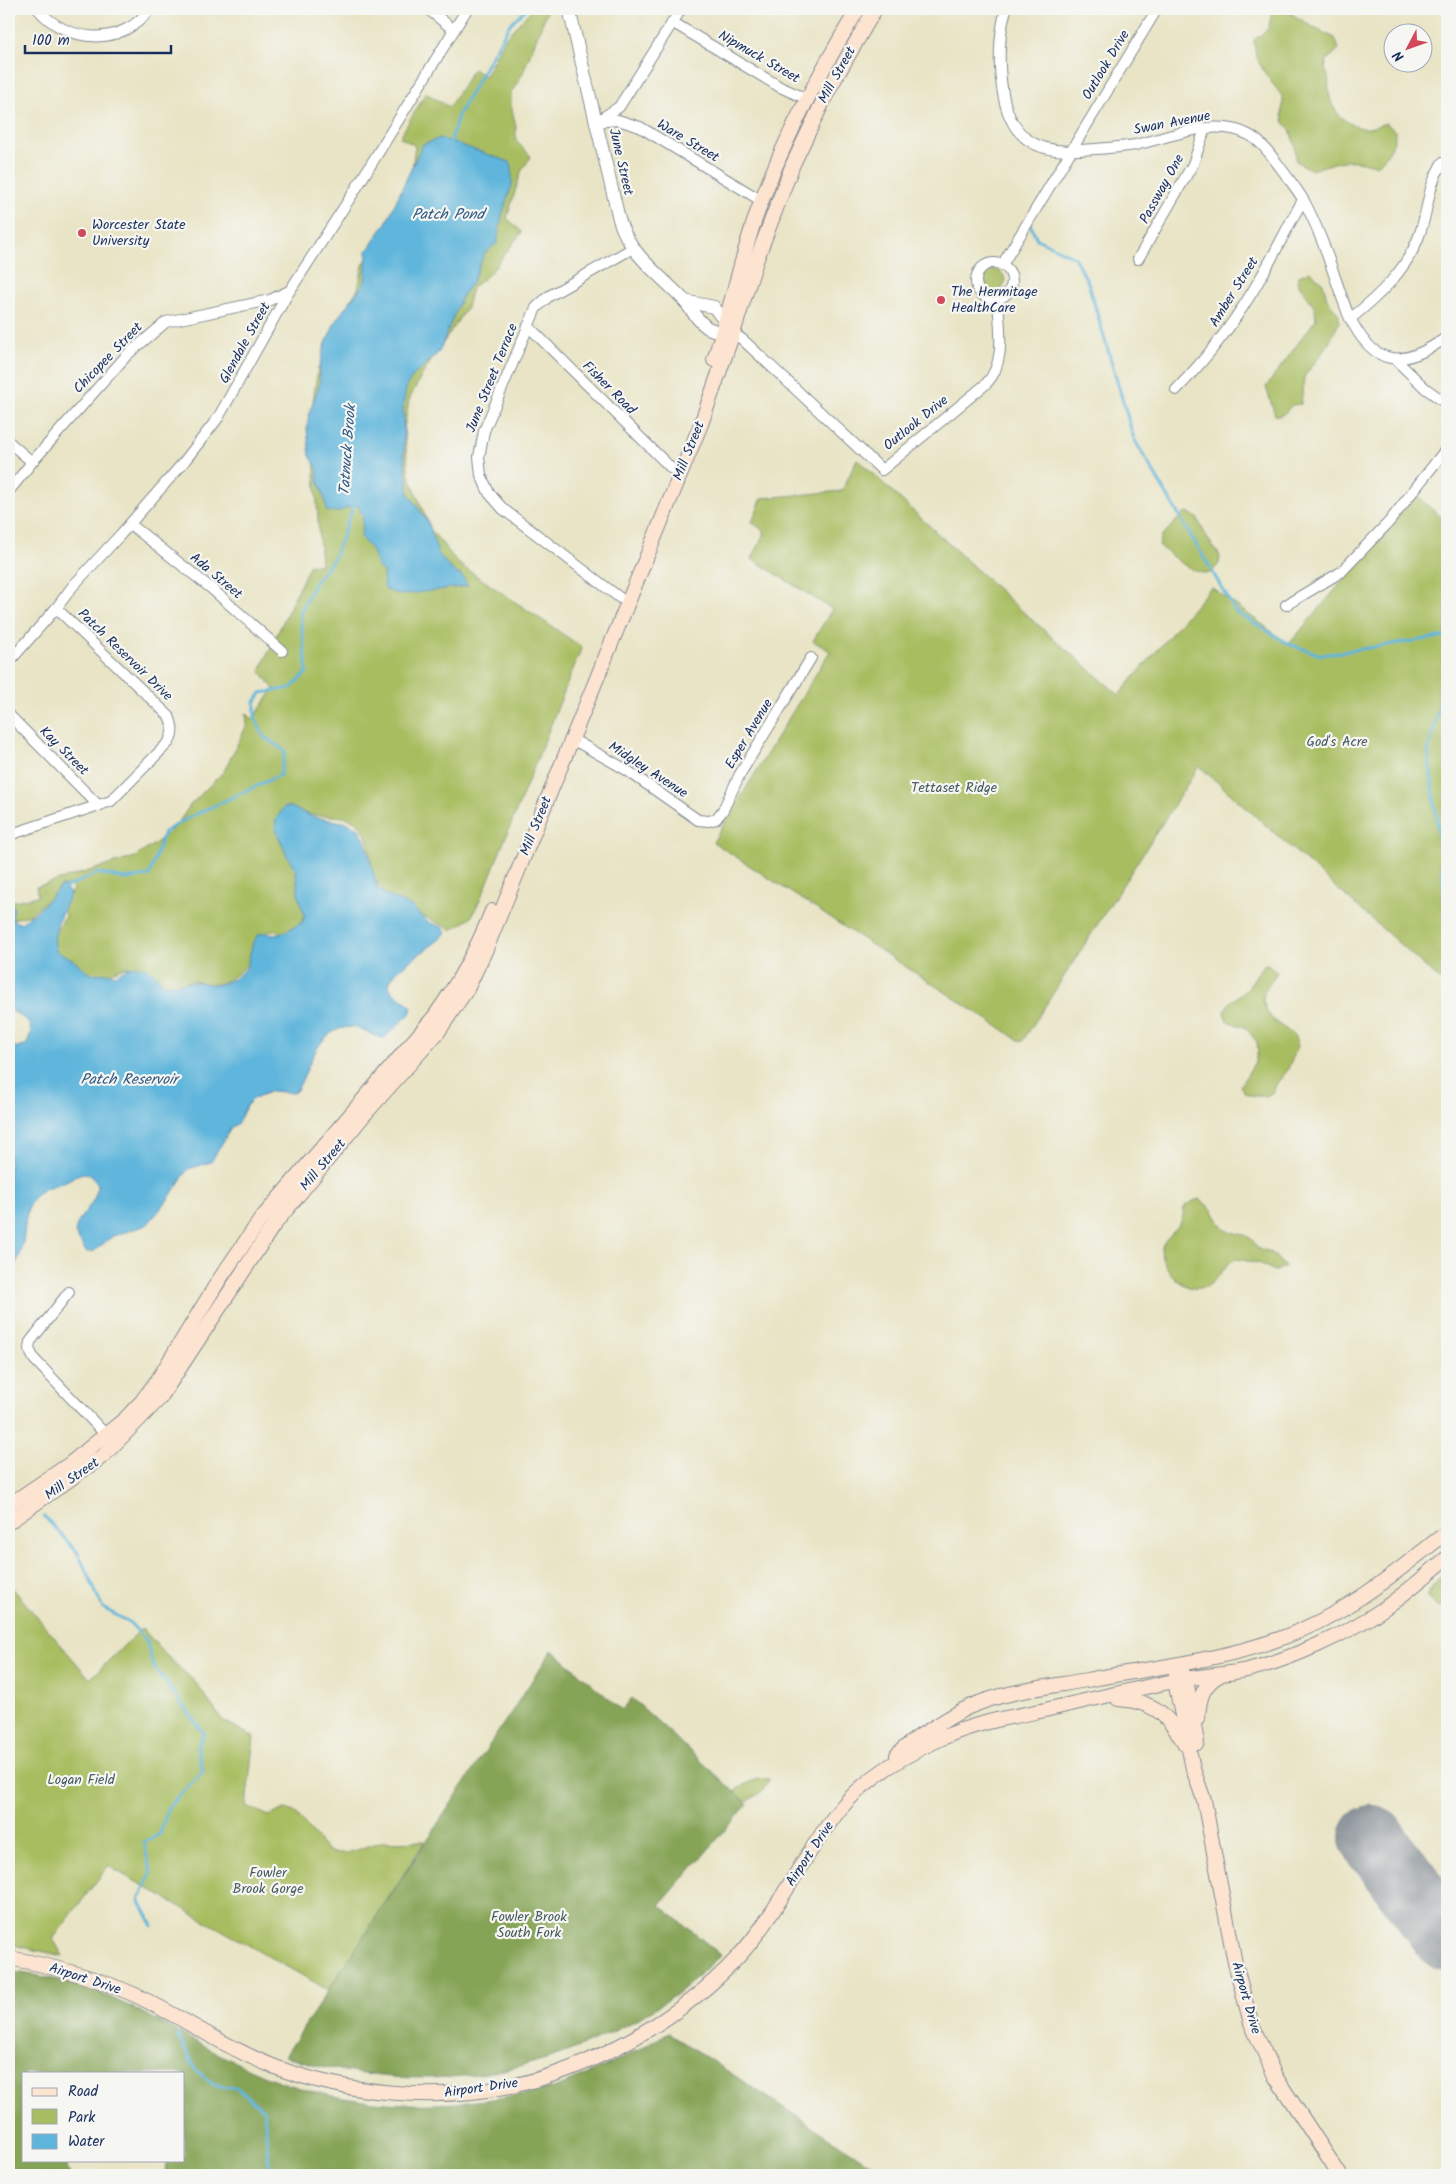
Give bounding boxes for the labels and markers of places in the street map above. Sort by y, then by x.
place label: Worcester State University [92,214,186,252]
marker: Worcester State University [76,227,88,239]
place label: The Hermitage HealthCare [951,281,1038,319]
marker: The Hermitage HealthCare [935,294,947,306]

